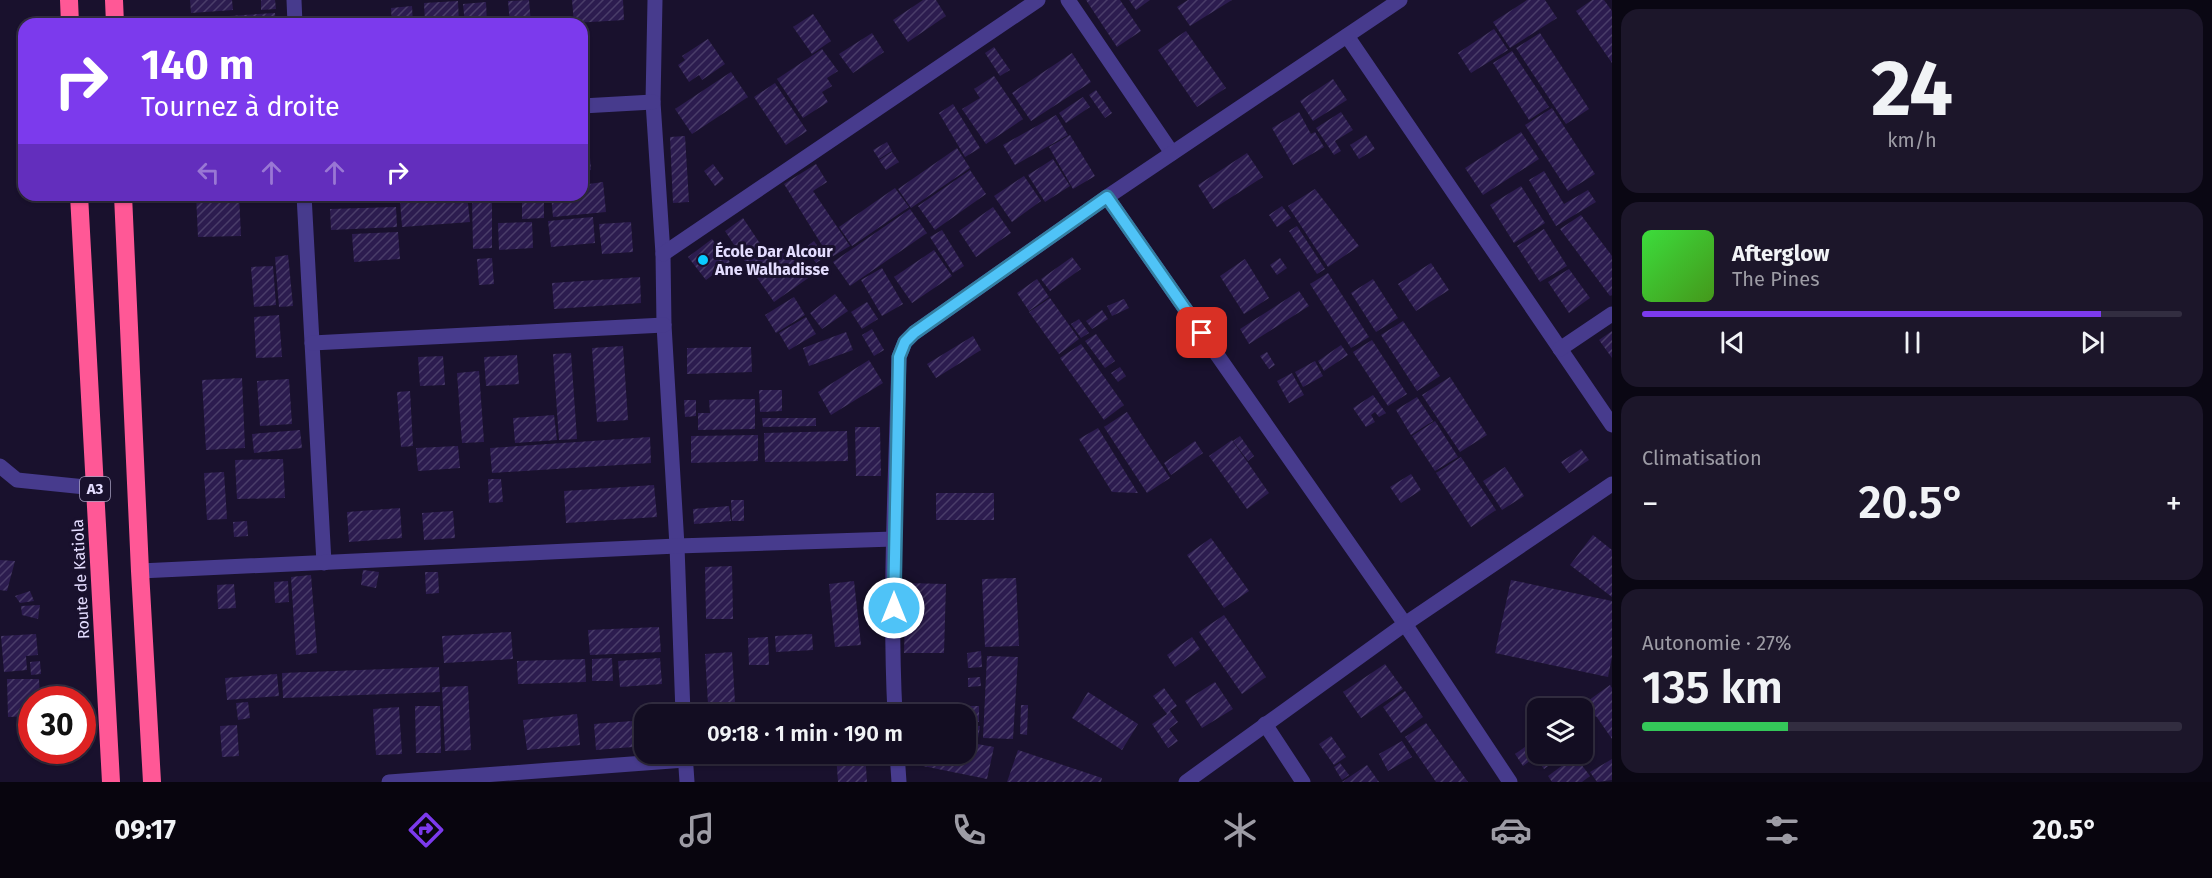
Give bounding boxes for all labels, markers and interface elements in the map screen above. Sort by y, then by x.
text: 140 m [141,40,254,90]
icon: right [42,42,120,120]
text: 24 [1871,42,1953,136]
text: Tournez à droite [141,91,340,123]
text: km/h [1887,128,1937,152]
icon: left [192,156,225,189]
icon: ahead [255,156,288,189]
icon: ahead [318,156,351,189]
icon: right [381,156,414,189]
text: Afterglow [1732,240,1829,267]
place label: École Dar Alcour Ane Walhadisse [714,241,833,279]
marker: École Dar Alcour Ane Walhadisse [696,253,710,267]
text: The Pines [1732,267,1819,291]
pin [1176,307,1227,358]
icon: arrive [1185,316,1218,349]
icon: previous [1716,326,1749,359]
icon: pause [1896,326,1929,359]
icon: next [2076,326,2109,359]
text: Climatisation [1642,446,1762,470]
text: 20.5° [1858,476,1966,530]
road number: A3 [80,477,110,501]
text: − [1642,484,1659,524]
text: + [2166,484,2182,524]
street label: Route de Katiola [68,519,93,639]
position arrow [862,576,926,640]
text: Autonomie · 27% [1642,631,1791,655]
text: 135 km [1642,661,1783,715]
speed limit sign: 30 [18,686,96,764]
map controls [1527,698,1593,764]
button: layers [1527,698,1593,764]
text: 09:18 · 1 min · 190 m [707,720,903,747]
icon: directions [405,809,447,851]
icon: music [676,809,718,851]
icon: phone [948,809,990,851]
icon: climate [1219,809,1261,851]
icon: car [1490,809,1532,851]
icon: filters [1761,809,1803,851]
text: 09:17 [115,814,176,846]
text: 20.5° [2033,814,2097,846]

